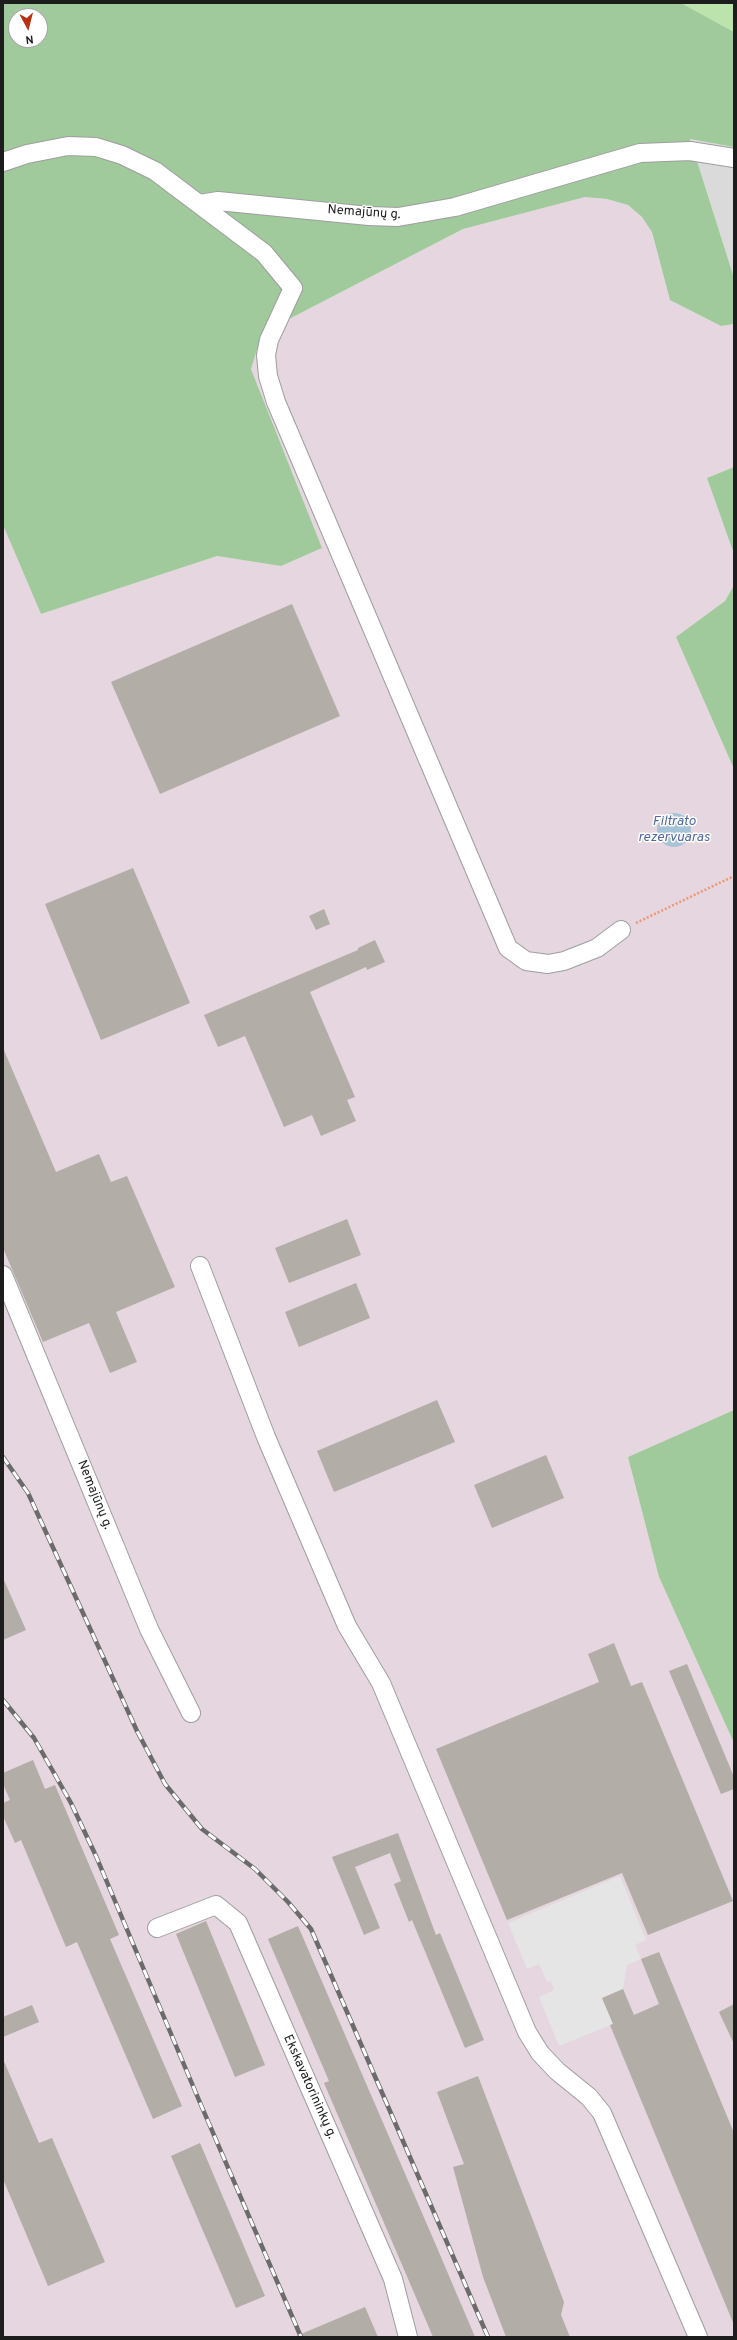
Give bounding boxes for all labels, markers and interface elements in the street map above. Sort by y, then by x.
north arrow [8,8,48,48]
text: N [25,31,34,46]
street label: Nemajūnų g. [327,203,401,223]
water label: Filtrato rezervuaras [638,814,710,846]
street label: Nemajūnų g. [73,1458,115,1532]
street label: Ekskavatorininkų g. [279,2032,339,2142]

